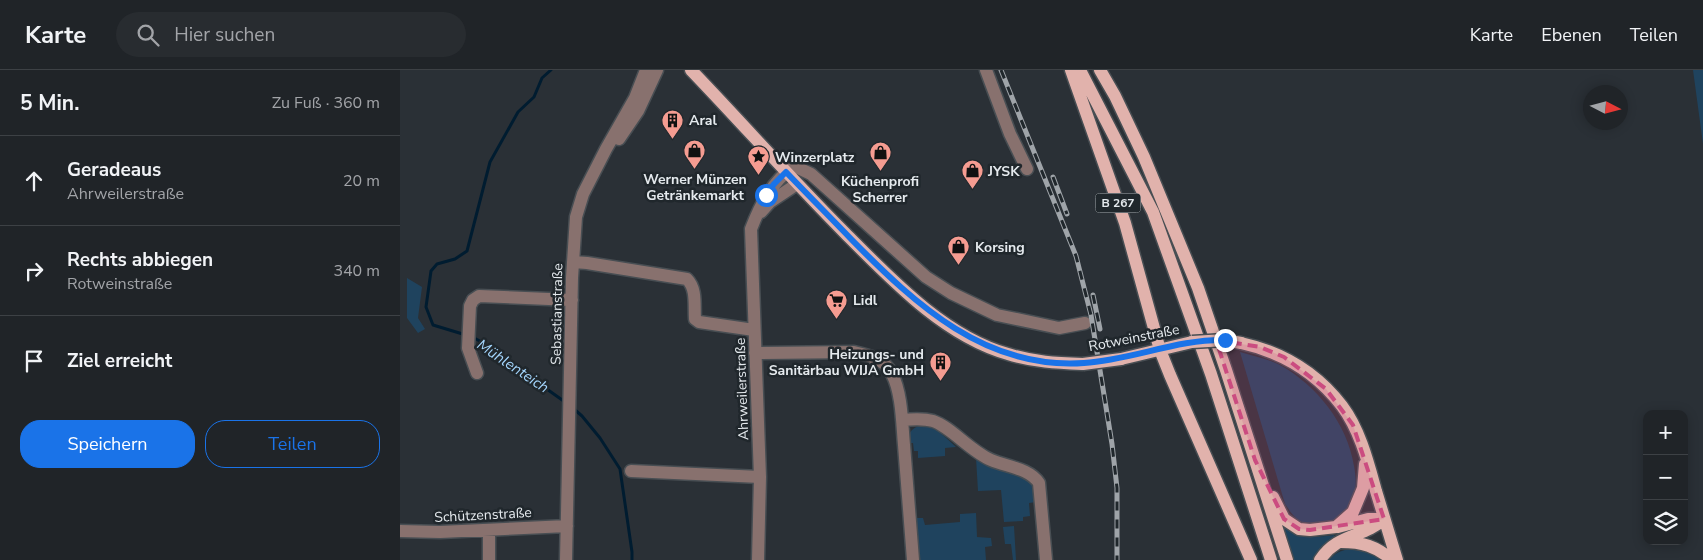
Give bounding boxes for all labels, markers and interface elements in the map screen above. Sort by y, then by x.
search box [116,12,466,57]
text: Karte [25,19,86,51]
icon: search [134,21,162,49]
text: Hier suchen [174,22,275,48]
text: Karte [1470,23,1513,47]
text: Ebenen [1541,23,1602,47]
text: Teilen [1630,23,1678,47]
north arrow [1583,85,1628,130]
text: 5 Min. [20,89,79,117]
text: Zu Fuß · 360 m [272,92,380,114]
building icon: Aral [661,108,685,139]
place label: Aral [689,111,717,130]
shop icon: Werner Münzen Getränkemarkt [683,139,707,170]
shop icon: Küchenprofi Scherrer [868,141,892,172]
place icon: Winzerplatz [747,145,771,176]
place label: Winzerplatz [775,148,855,167]
text: Geradeaus [67,157,161,183]
shop icon: JYSK [960,159,984,190]
place label: JYSK [987,162,1020,181]
icon: ahead [20,167,48,195]
text: 20 m [343,170,380,192]
place label: Werner Münzen Getränkemarkt [643,170,747,205]
place label: Küchenprofi Scherrer [841,172,919,207]
text: Ahrweilerstraße [67,183,184,205]
route start [755,184,778,207]
road number: B 267 [1096,194,1140,212]
shop icon: Korsing [947,235,971,266]
place label: Korsing [975,238,1025,257]
text: Rechts abbiegen [67,247,213,273]
icon: right [20,257,48,285]
text: 340 m [333,260,380,282]
street label: Sebastianstraße [547,263,567,365]
text: Rotweinstraße [67,273,172,295]
supermarket icon: Lidl [825,288,849,319]
place label: Lidl [853,291,878,310]
street label: Rotweinstraße [1087,320,1181,356]
route end [1214,329,1237,352]
water label: Mühlenteich [473,335,553,397]
street label: Ahrweilerstraße [731,337,753,441]
place label: Heizungs- und Sanitärbau WIJA GmbH [769,345,924,380]
icon: arrive [20,347,48,375]
text: Ziel erreicht [67,348,172,374]
building icon: Heizungs- und Sanitärbau WIJA GmbH [928,350,952,381]
map controls [1643,410,1688,545]
button: + [1643,410,1688,455]
button: Speichern [20,420,195,468]
button: Teilen [205,420,380,468]
button: − [1643,455,1688,500]
button: layers [1643,500,1688,545]
street label: Schützenstraße [434,503,532,527]

